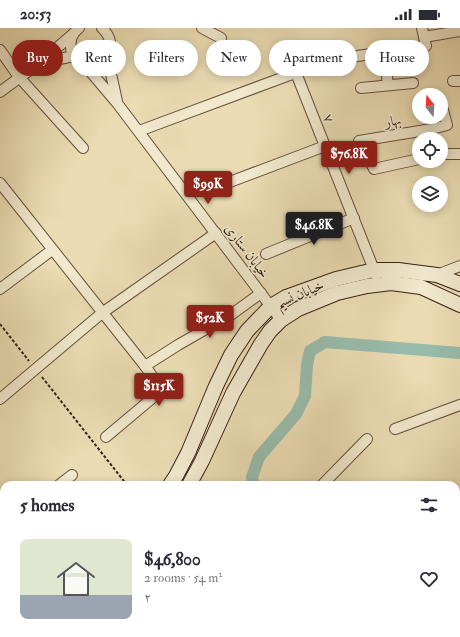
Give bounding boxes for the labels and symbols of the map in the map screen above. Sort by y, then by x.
north arrow [412,88,448,124]
street label: ۷ [320,111,338,125]
street label: بهار [382,111,403,132]
pin: $76.8K [316,141,382,175]
pin: $99K [184,171,232,205]
pin: $46.8K [281,212,347,246]
street label: خیابان ستاری [221,221,273,281]
street label: خیابان نسیم [273,276,328,316]
pin: $52K [186,305,234,339]
pin: $115K [131,373,187,407]

